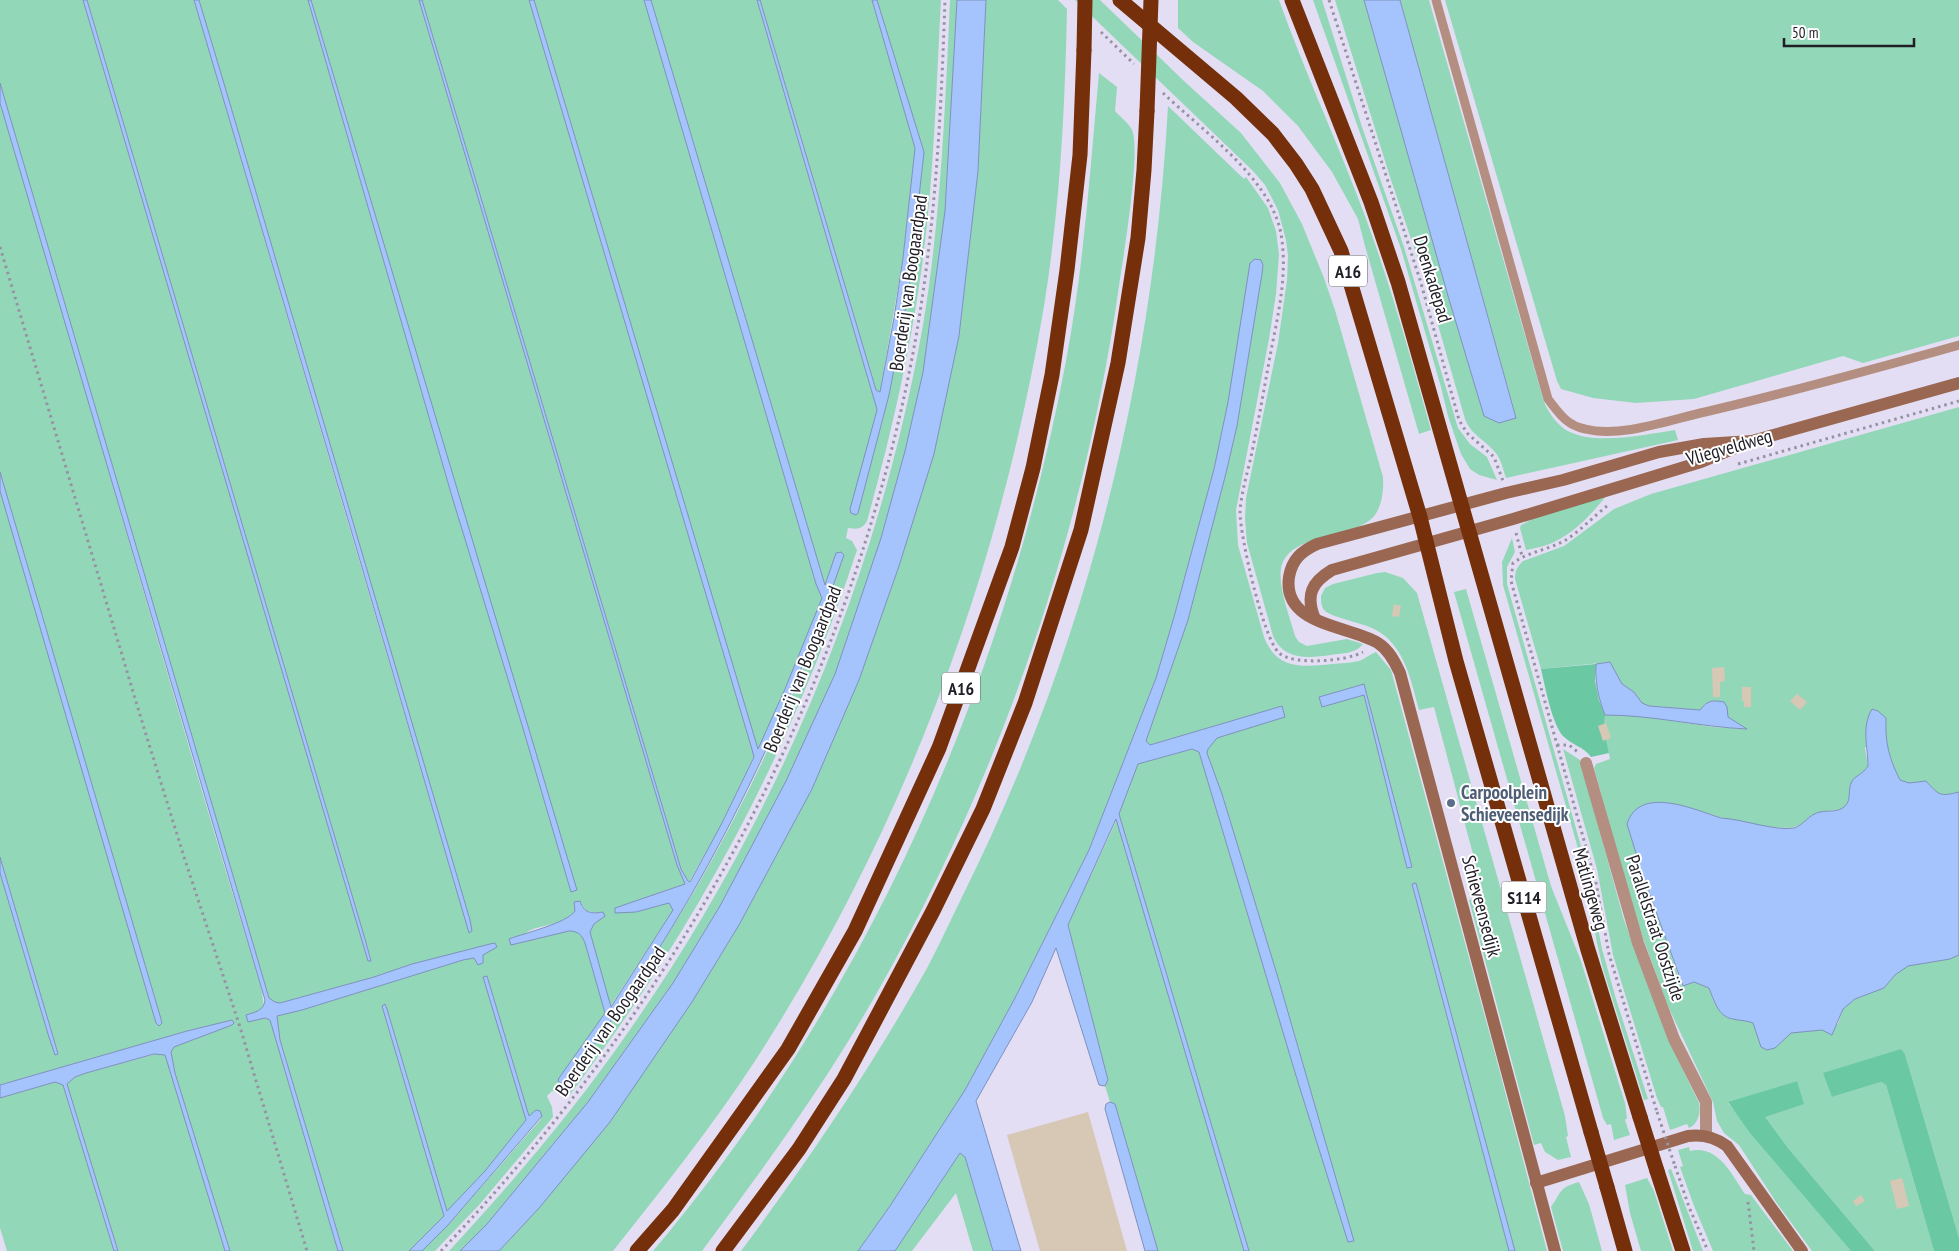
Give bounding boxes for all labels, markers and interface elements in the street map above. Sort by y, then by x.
scale bar [1784,15,1914,47]
text: 50 m [1792,23,1818,42]
street label: Boerderij van Boogaardpad [884,194,932,372]
street label: Doenkadepad [1408,233,1458,325]
road number: A16 [1329,256,1367,286]
street label: Vliegveldweg [1682,423,1775,471]
street label: Boerderij van Boogaardpad [758,582,846,756]
road number: A16 [942,672,980,704]
place label: Carpoolplein Schieveensedijk [1461,780,1569,826]
marker: Carpoolplein Schieveensedijk [1445,797,1457,809]
street label: Matlingeweg [1568,845,1614,933]
street label: Parallelstraat Oostzijde [1621,852,1691,1004]
street label: Schieveensedijk [1457,853,1507,960]
road number: S114 [1502,882,1546,912]
street label: Boerderij van Boogaardpad [549,942,671,1100]

